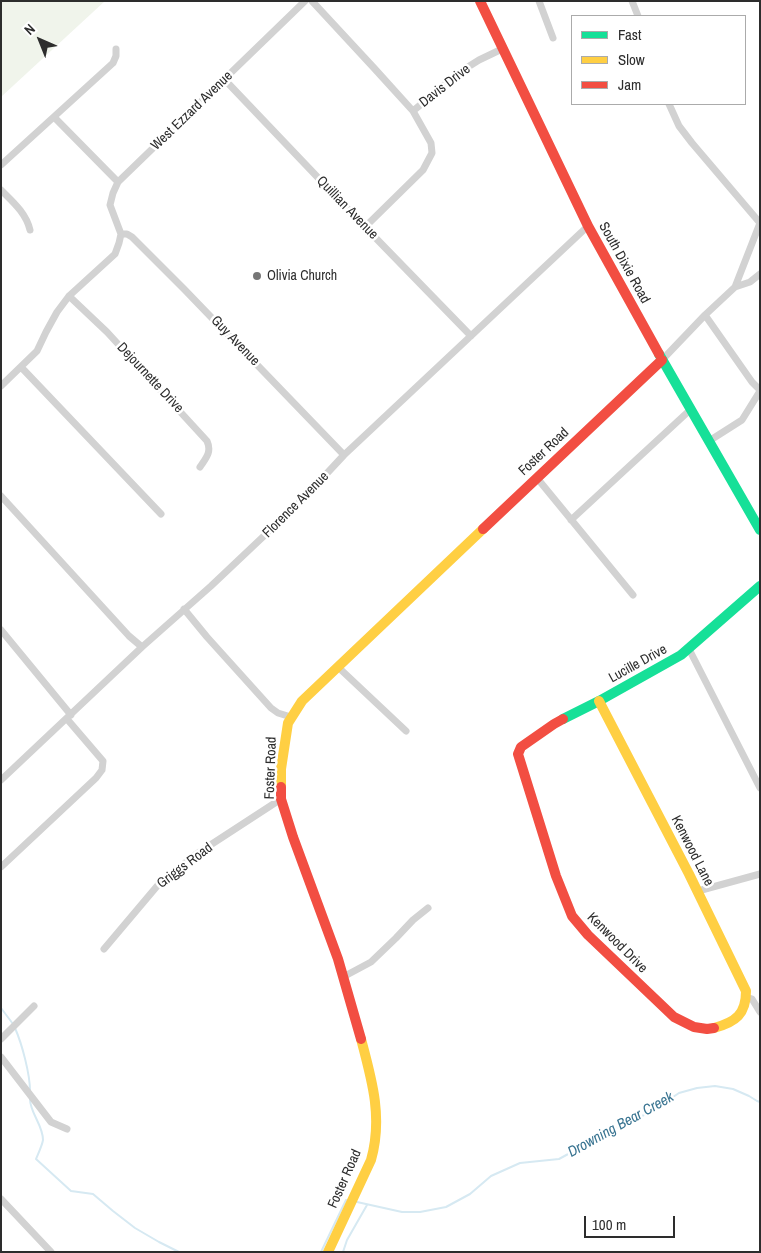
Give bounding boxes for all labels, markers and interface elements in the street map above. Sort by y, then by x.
north arrow [15,15,65,65]
legend [571,15,746,105]
text: N [20,20,39,39]
text: Fast [618,24,641,45]
text: Slow [618,49,645,70]
street label: Davis Drive [416,61,474,111]
street label: West Ezzard Avenue [148,68,236,154]
text: Jam [618,74,641,95]
street label: Quillian Avenue [313,173,381,243]
street label: South Dixie Road [595,219,653,307]
place label: Olivia Church [267,268,337,284]
marker: Olivia Church [251,270,263,282]
street label: Guy Avenue [207,313,263,369]
street label: Dejournette Drive [113,339,187,417]
street label: Foster Road [515,425,573,479]
street label: Florence Avenue [259,468,333,542]
street label: Lucille Drive [606,641,670,687]
street label: Foster Road [262,736,280,800]
street label: Kenwood Lane [667,813,717,889]
street label: Griggs Road [154,840,216,892]
street label: Kenwood Drive [583,909,651,977]
water label: Drowning Bear Creek [565,1088,677,1162]
street label: Foster Road [325,1147,365,1211]
scale bar [586,1206,677,1238]
text: 100 m [592,1214,626,1235]

